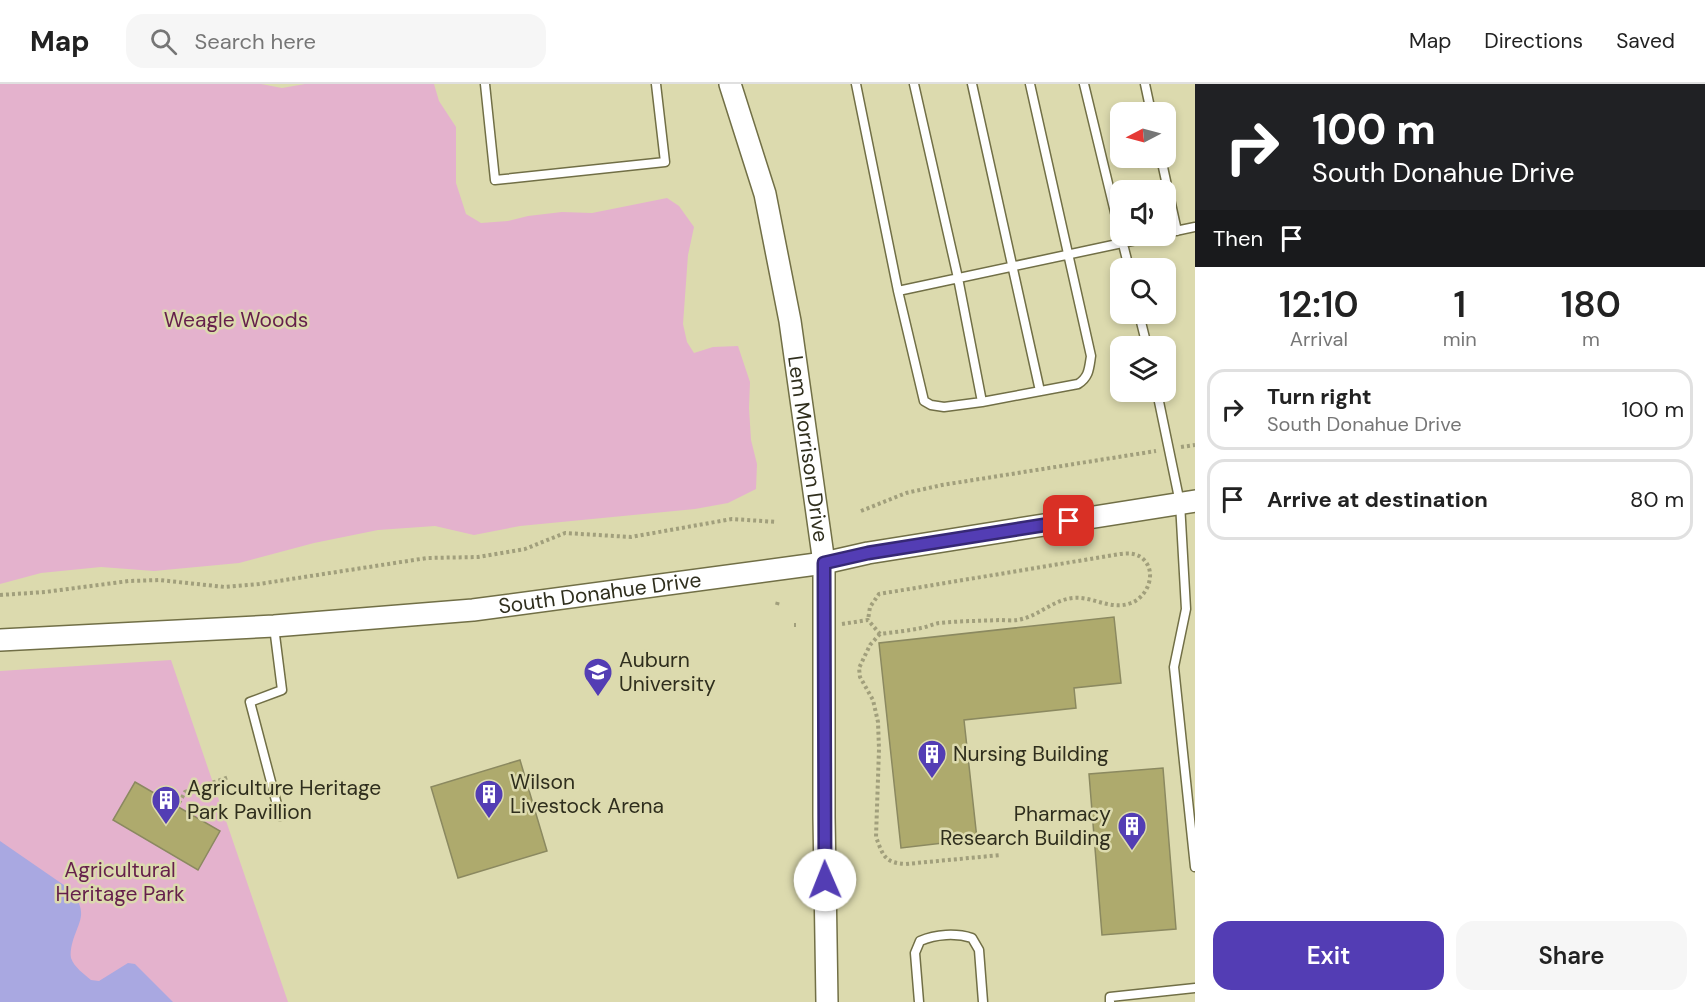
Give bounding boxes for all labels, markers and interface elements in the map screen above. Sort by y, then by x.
search box [126,14,546,68]
text: Map [30,23,90,60]
icon: search [147,25,180,58]
text: Search here [195,27,316,56]
text: Map [1409,27,1451,55]
text: Directions [1484,27,1583,55]
text: Saved [1616,27,1675,55]
north arrow [1110,102,1176,168]
map controls [1110,102,1176,402]
text: 100 m [1312,102,1436,157]
icon: right [1213,108,1291,186]
text: South Donahue Drive [1312,155,1575,190]
button: sound [1110,180,1176,246]
icon: arrive [1275,222,1308,255]
text: Then [1213,224,1263,253]
button: search [1110,258,1176,324]
text: 12:10 [1279,281,1359,328]
text: 1 [1453,281,1466,328]
text: 180 [1561,281,1621,328]
park label: Weagle Woods [164,306,308,334]
text: Arrival [1290,326,1348,352]
text: min [1443,326,1477,352]
text: m [1582,326,1600,352]
button: layers [1110,336,1176,402]
street label: Lem Morrison Drive [781,354,835,544]
text: Turn right [1267,382,1372,411]
icon: right [1216,393,1249,426]
text: 100 m [1622,395,1684,424]
text: South Donahue Drive [1267,411,1462,437]
icon: arrive [1216,483,1249,516]
text: Arrive at destination [1267,485,1488,514]
text: 80 m [1630,485,1684,514]
pin [1043,495,1094,546]
icon: arrive [1052,504,1085,537]
street label: South Donahue Drive [497,566,703,620]
place label: Auburn University [619,646,716,698]
school or university icon: Auburn University [582,656,614,698]
building icon: Nursing Building [916,738,948,780]
place label: Nursing Building [953,740,1109,768]
place label: Wilson Livestock Arena [510,768,664,820]
place label: Agriculture Heritage Park Pavillion [187,774,381,826]
building icon: Wilson Livestock Arena [473,778,505,820]
building icon: Agriculture Heritage Park Pavillion [150,784,182,826]
place label: Pharmacy Research Building [940,800,1111,852]
building icon: Pharmacy Research Building [1116,810,1148,852]
position arrow [793,848,857,912]
park label: Agricultural Heritage Park [56,856,185,908]
button: Exit [1213,921,1444,990]
button: Share [1456,921,1687,990]

